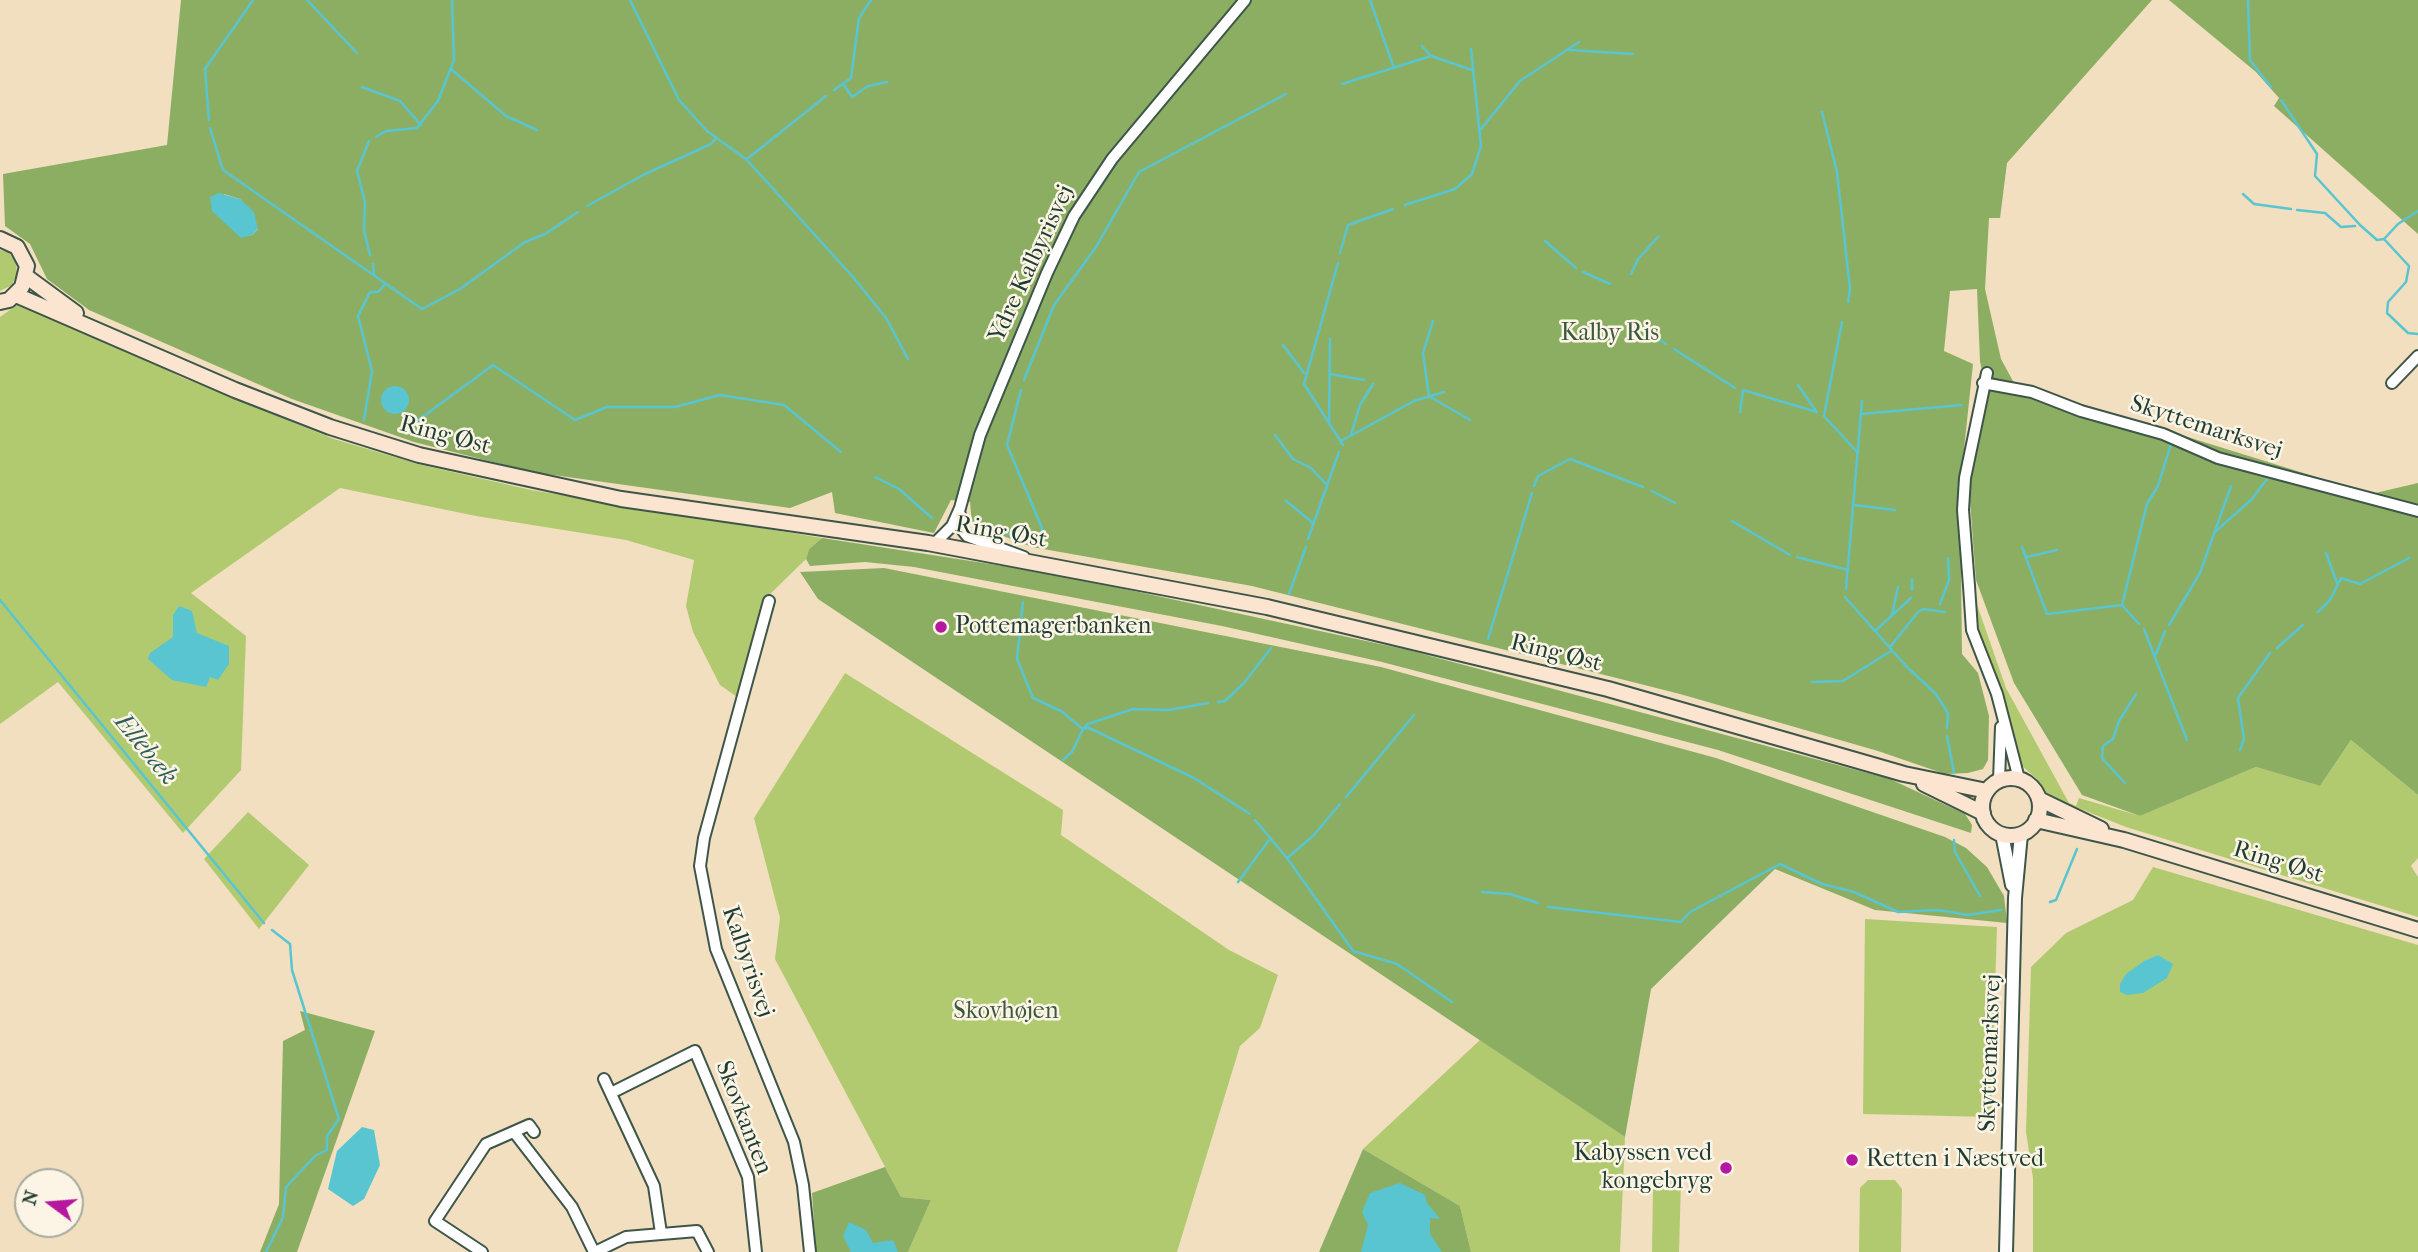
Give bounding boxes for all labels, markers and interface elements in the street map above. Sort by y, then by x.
street label: Ydre Kalbyrisvej [983,181,1081,347]
park label: Kalby Ris [1561,320,1659,348]
street label: Skyttemarksvej [2126,390,2286,466]
street label: Ring Øst [396,410,494,462]
street label: Ring Øst [953,511,1049,555]
place label: Pottemagerbanken [955,613,1151,641]
marker: Pottemagerbanken [933,619,949,635]
street label: Ring Øst [1507,629,1605,679]
water label: Ellebæk [107,708,183,792]
street label: Ring Øst [2229,836,2327,890]
street label: Kalbyrisvej [715,903,779,1021]
street label: Skyttemarksvej [1974,973,2008,1133]
park label: Skovhøjen [953,998,1059,1026]
street label: Skovkanten [708,1057,778,1179]
place label: Kabyssen ved kongebryg [1573,1140,1712,1196]
place label: Retten i Næstved [1866,1146,2044,1174]
marker: Retten i Næstved [1844,1152,1860,1168]
marker: Kabyssen ved kongebryg [1718,1160,1734,1176]
north arrow [14,1168,84,1238]
text: N [18,1188,43,1208]

